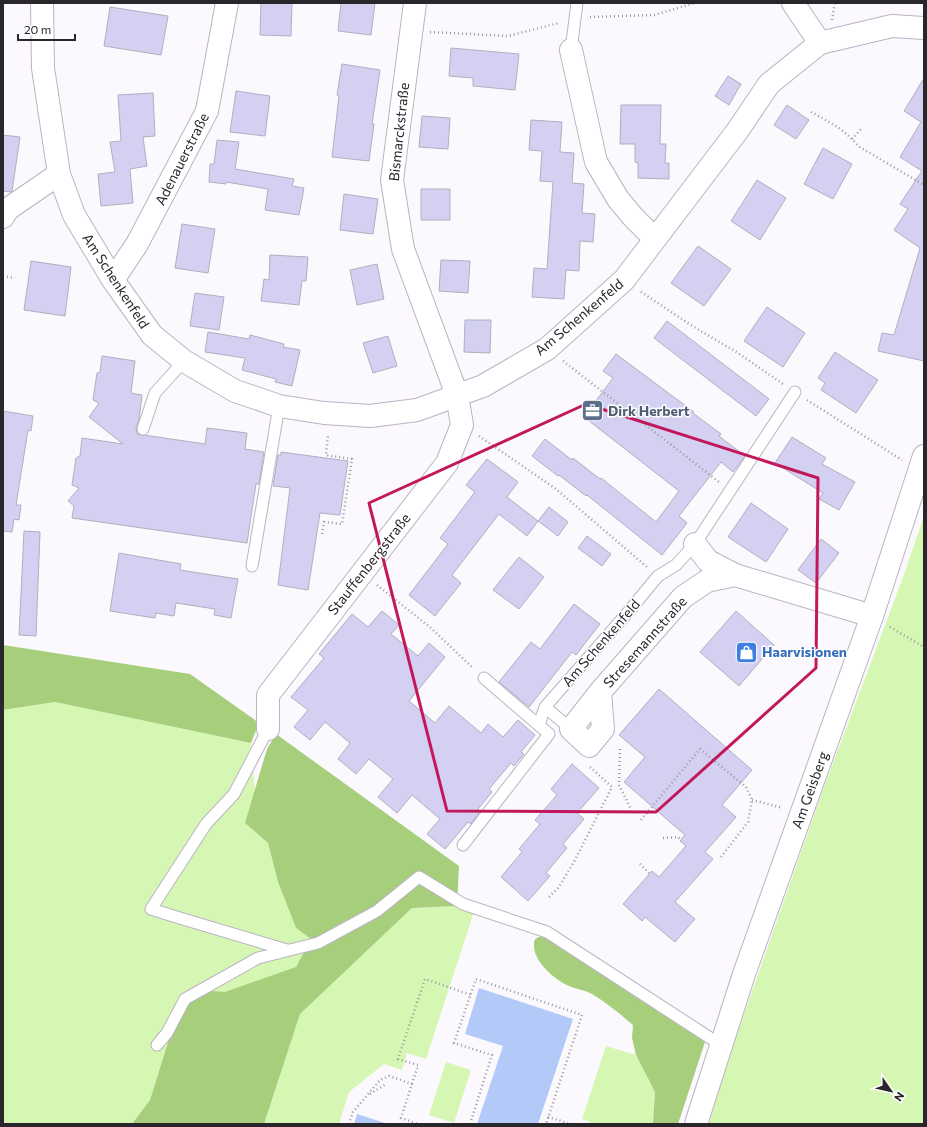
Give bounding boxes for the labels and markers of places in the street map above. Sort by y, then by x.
office icon: Dirk Herbert [579,398,605,424]
place label: Dirk Herbert [608,402,690,419]
shop icon: Haarvisionen [734,639,760,665]
place label: Haarvisionen [762,643,847,660]

